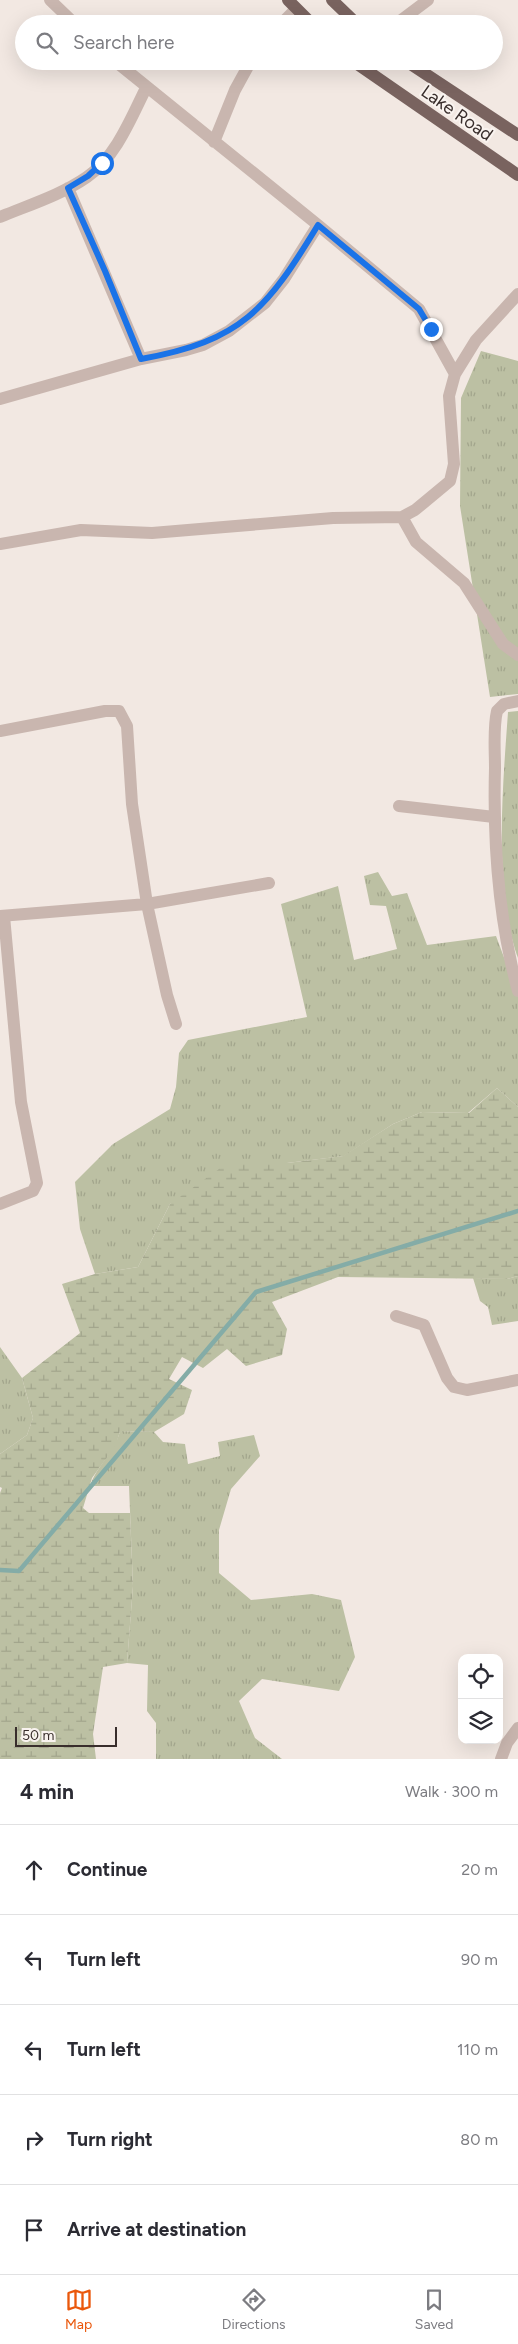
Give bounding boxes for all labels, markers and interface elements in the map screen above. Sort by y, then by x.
search box [15,15,503,70]
icon: search [33,29,61,57]
text: Search here [73,31,175,54]
street label: Lake Road [417,80,497,146]
route start [91,152,114,175]
route end [420,318,443,341]
map controls [458,1654,503,1744]
button: locate [458,1654,503,1699]
button: layers [458,1699,503,1744]
scale bar [15,1724,118,1747]
text: 50 m [22,1727,54,1744]
text: 4 min [20,1779,74,1804]
text: Walk · 300 m [405,1782,498,1801]
icon: ahead [20,1856,48,1884]
text: Continue [67,1858,147,1881]
text: 20 m [461,1860,498,1879]
icon: left [20,1946,48,1974]
text: Turn left [67,1948,141,1971]
text: 90 m [461,1950,498,1969]
icon: left [20,2036,48,2064]
text: Turn left [67,2038,141,2061]
text: 110 m [457,2040,498,2059]
icon: right [20,2126,48,2154]
text: Turn right [67,2128,153,2151]
text: 80 m [460,2130,498,2149]
icon: arrive [20,2216,48,2244]
text: Arrive at destination [67,2218,246,2241]
tab: Map [65,2286,93,2333]
tab: Directions [222,2286,286,2333]
tab: Saved [415,2286,453,2333]

